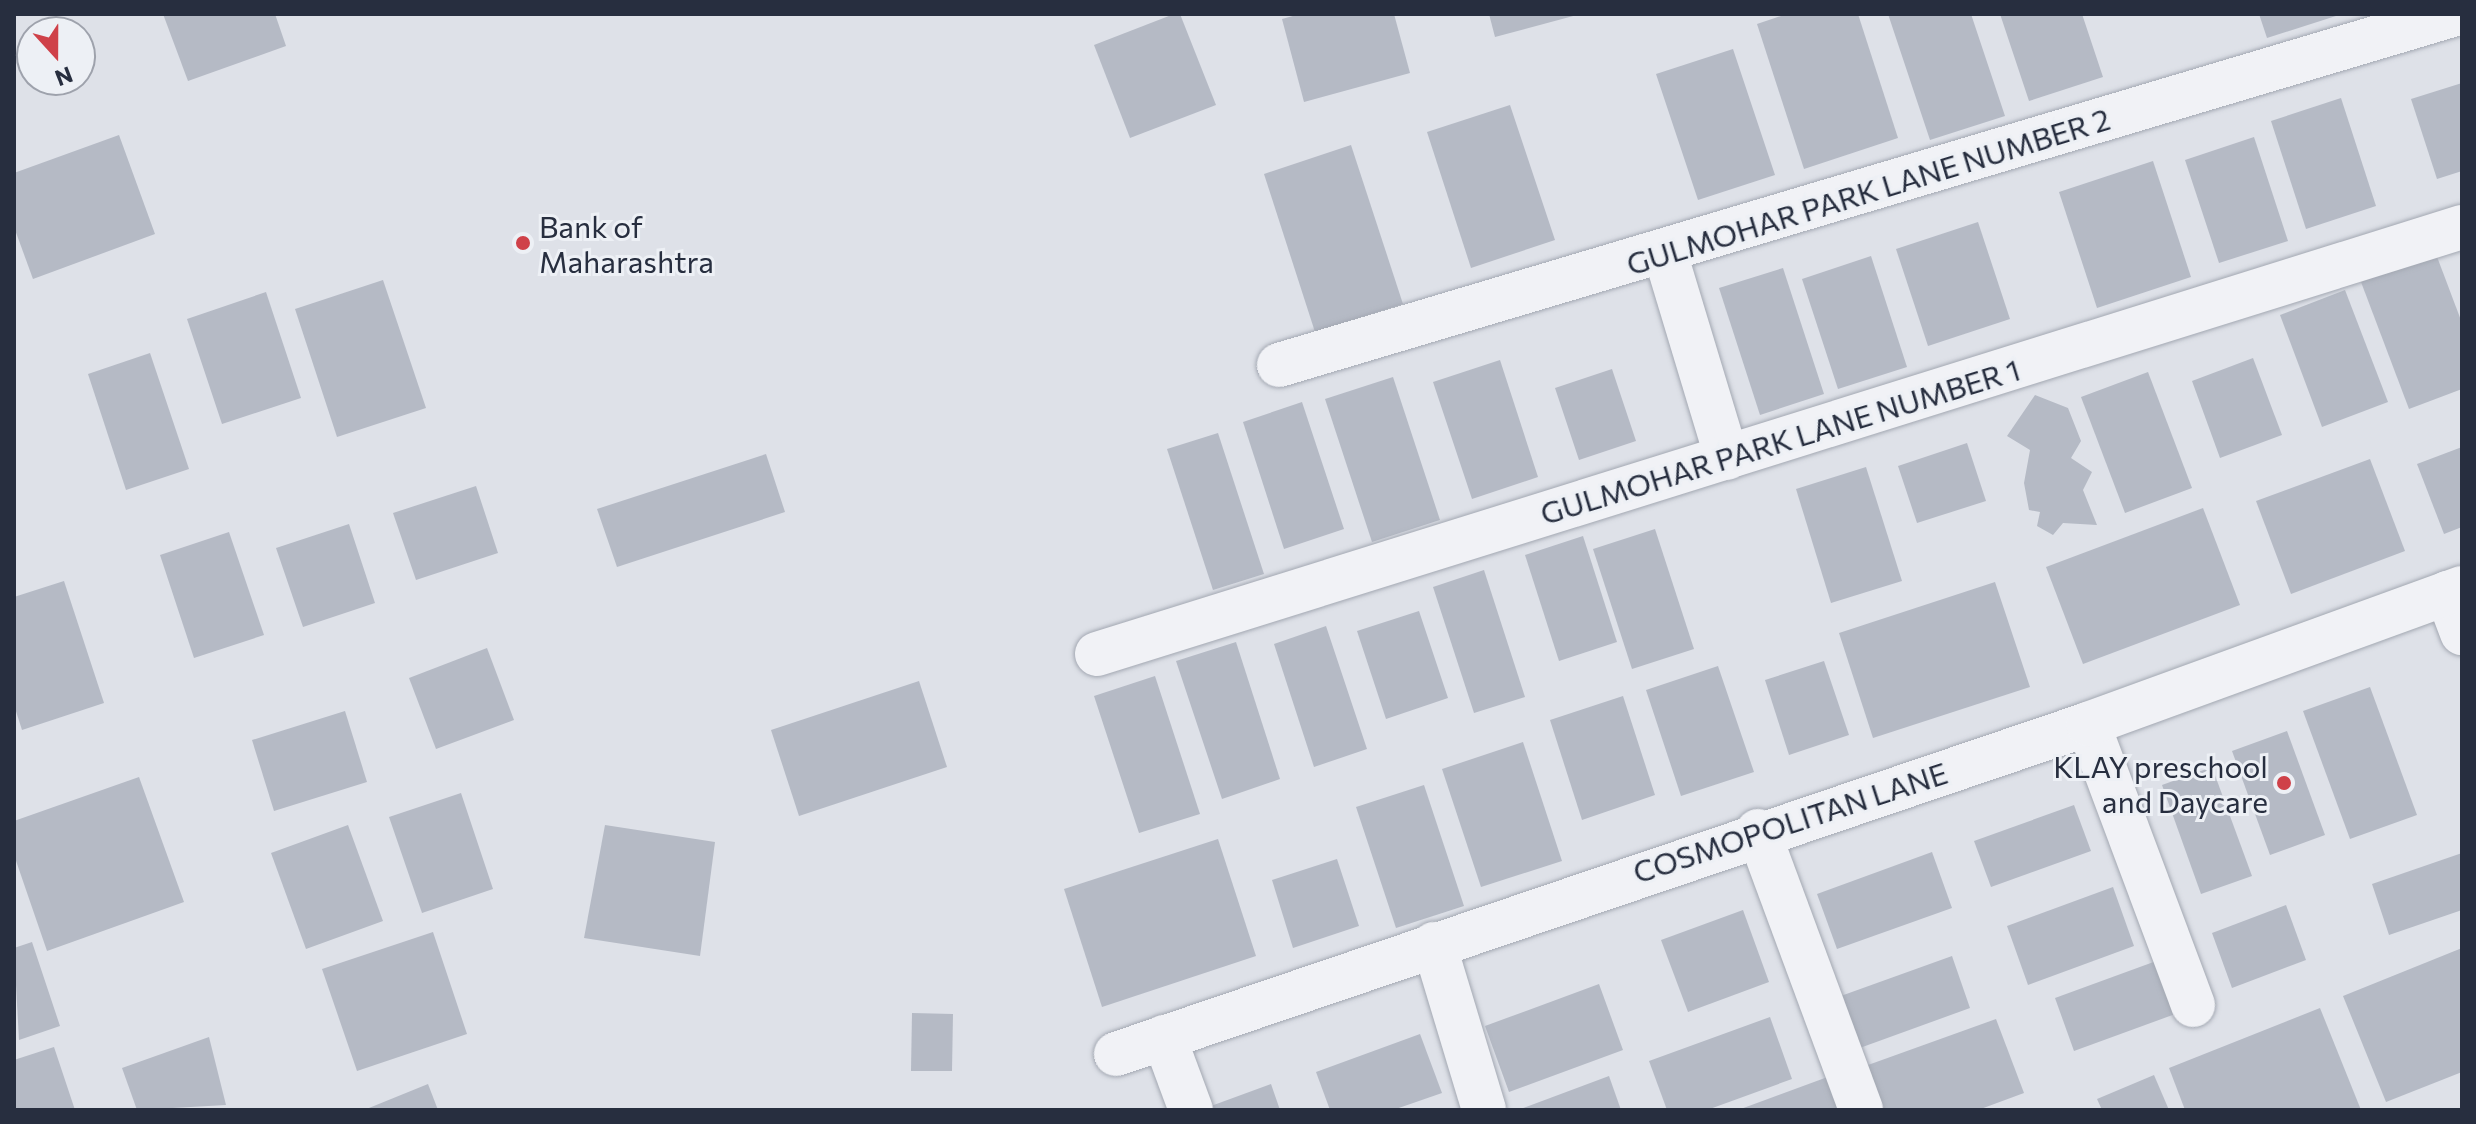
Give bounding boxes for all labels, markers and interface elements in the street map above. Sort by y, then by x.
north arrow [16,16,96,96]
text: N [52,61,77,93]
street label: GULMOHAR PARK LANE NUMBER 2 [1622,100,2114,282]
place label: Bank of Maharashtra [539,208,714,278]
marker: Bank of Maharashtra [514,234,532,252]
street label: GULMOHAR PARK LANE NUMBER 1 [1536,351,2024,531]
place label: KLAY preschool and Daycare [2053,748,2268,818]
street label: COSMOPOLITAN LANE [1628,754,1952,890]
marker: KLAY preschool and Daycare [2275,774,2293,792]

